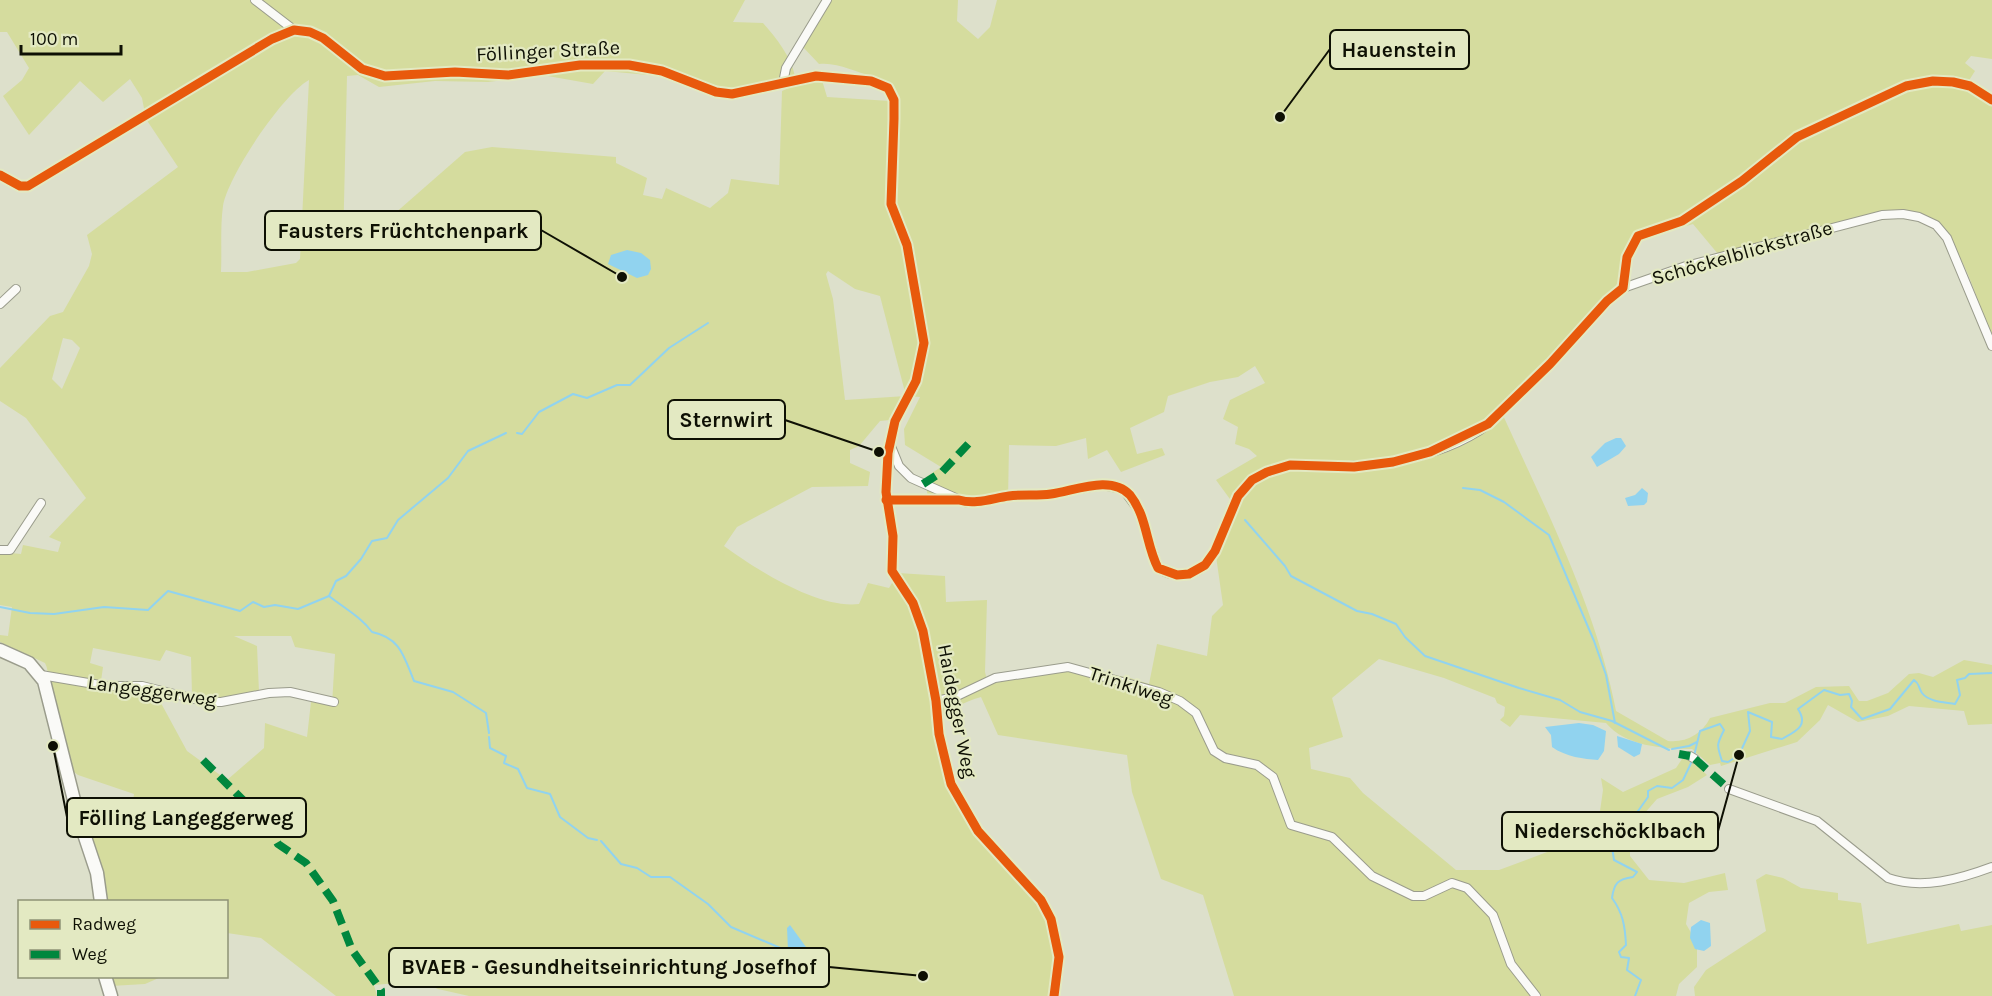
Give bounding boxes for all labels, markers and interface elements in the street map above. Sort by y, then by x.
scale bar [21,18,122,56]
text: 100 m [30,28,78,50]
callout: Hauenstein [1330,30,1469,69]
street label: Föllinger Straße [475,36,621,66]
text: Hauenstein [1342,38,1456,62]
callout: Fausters Früchtchenpark [265,211,541,250]
street label: Schöckelblickstraße [1649,216,1835,290]
text: Fausters Früchtchenpark [277,219,529,243]
callout: Sternwirt [668,400,785,439]
text: Sternwirt [679,408,773,432]
street label: Haidegger Weg [933,642,981,780]
street label: Trinklweg [1086,662,1176,710]
street label: Langeggerweg [86,671,218,711]
callout: Fölling Langeggerweg [67,798,306,837]
text: Fölling Langeggerweg [78,806,294,830]
callout: Niederschöcklbach [1502,812,1718,851]
text: Niederschöcklbach [1514,819,1706,843]
legend [18,900,228,978]
text: Radweg [72,913,136,935]
text: Weg [72,943,107,965]
callout: BVAEB - Gesundheitseinrichtung Josefhof [389,948,829,987]
text: BVAEB - Gesundheitseinrichtung Josefhof [401,955,817,979]

